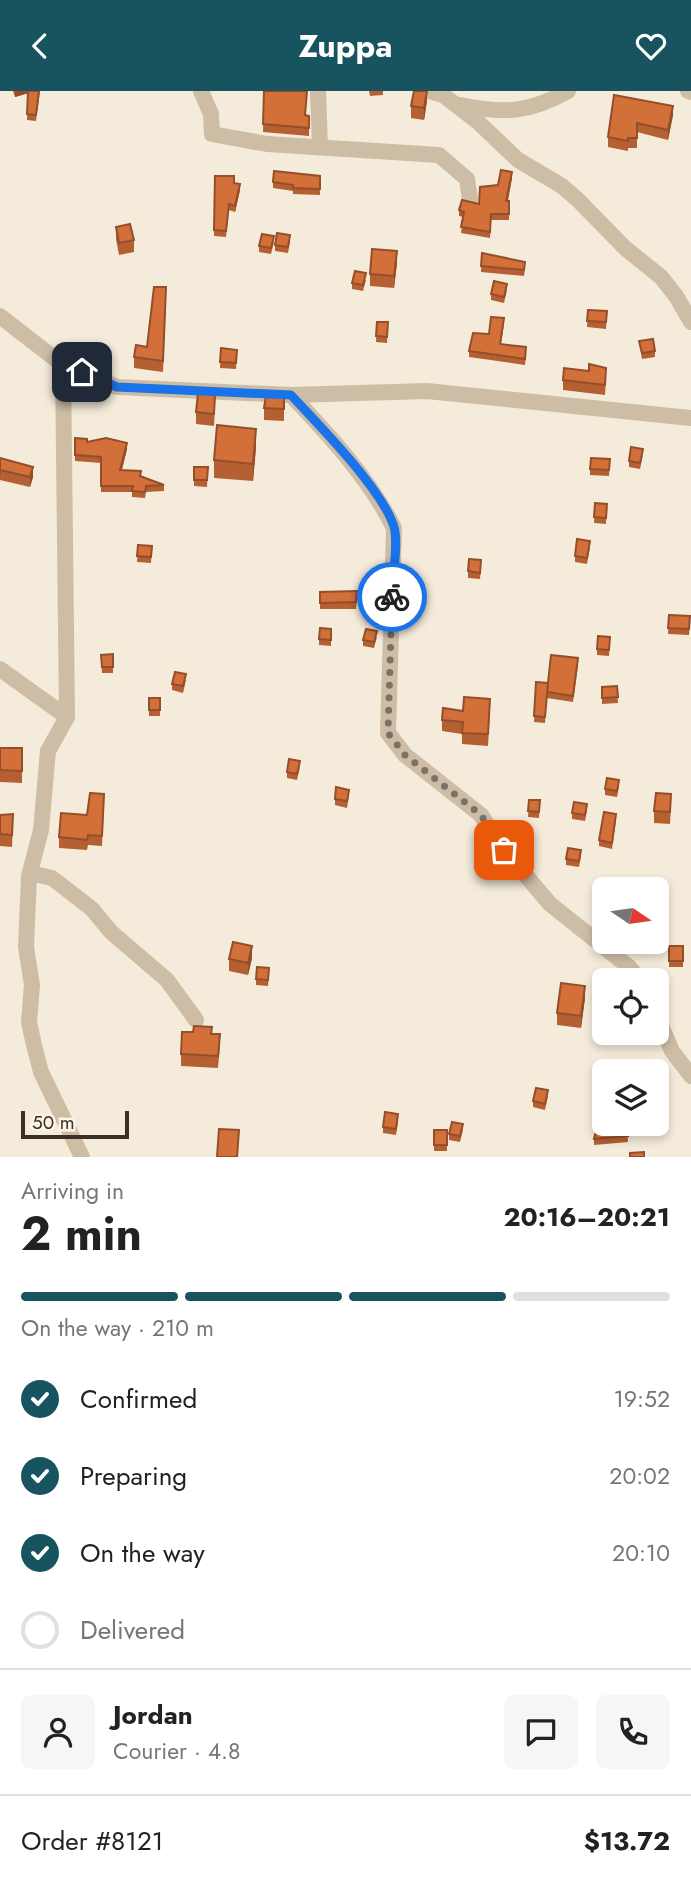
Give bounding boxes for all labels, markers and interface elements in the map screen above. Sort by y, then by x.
text: Zuppa [298,23,393,69]
icon: back [21,27,59,65]
icon: heart [632,27,670,65]
pin [52,342,112,402]
icon: home [63,353,101,391]
courier [357,562,427,632]
icon: bike [373,578,411,616]
pin [474,820,534,880]
icon: bag [485,831,523,869]
north arrow [592,877,668,954]
map controls [592,877,669,1136]
button: locate [592,968,669,1045]
button: layers [592,1059,669,1136]
scale bar [21,1108,130,1140]
text: 50 m [32,1109,75,1136]
text: Arriving in [21,1174,124,1208]
text: 20:16–20:21 [503,1198,670,1236]
text: 2 min [21,1201,142,1267]
text: On the way · 210 m [21,1311,214,1345]
icon: check [21,1380,59,1418]
text: Confirmed [80,1380,197,1418]
text: 19:52 [613,1382,670,1416]
icon: check [21,1457,59,1495]
text: Preparing [80,1457,187,1495]
text: 20:02 [609,1459,670,1493]
icon: check [21,1534,59,1572]
text: On the way [80,1534,205,1572]
text: 20:10 [612,1536,670,1570]
text: Delivered [80,1611,185,1649]
button: person [21,1695,95,1769]
button: chat [504,1695,578,1769]
button: phone [596,1695,670,1769]
text: Jordan [113,1696,193,1734]
text: Courier · 4.8 [113,1734,241,1768]
text: Order #8121 [21,1822,164,1860]
text: $13.72 [584,1822,670,1860]

